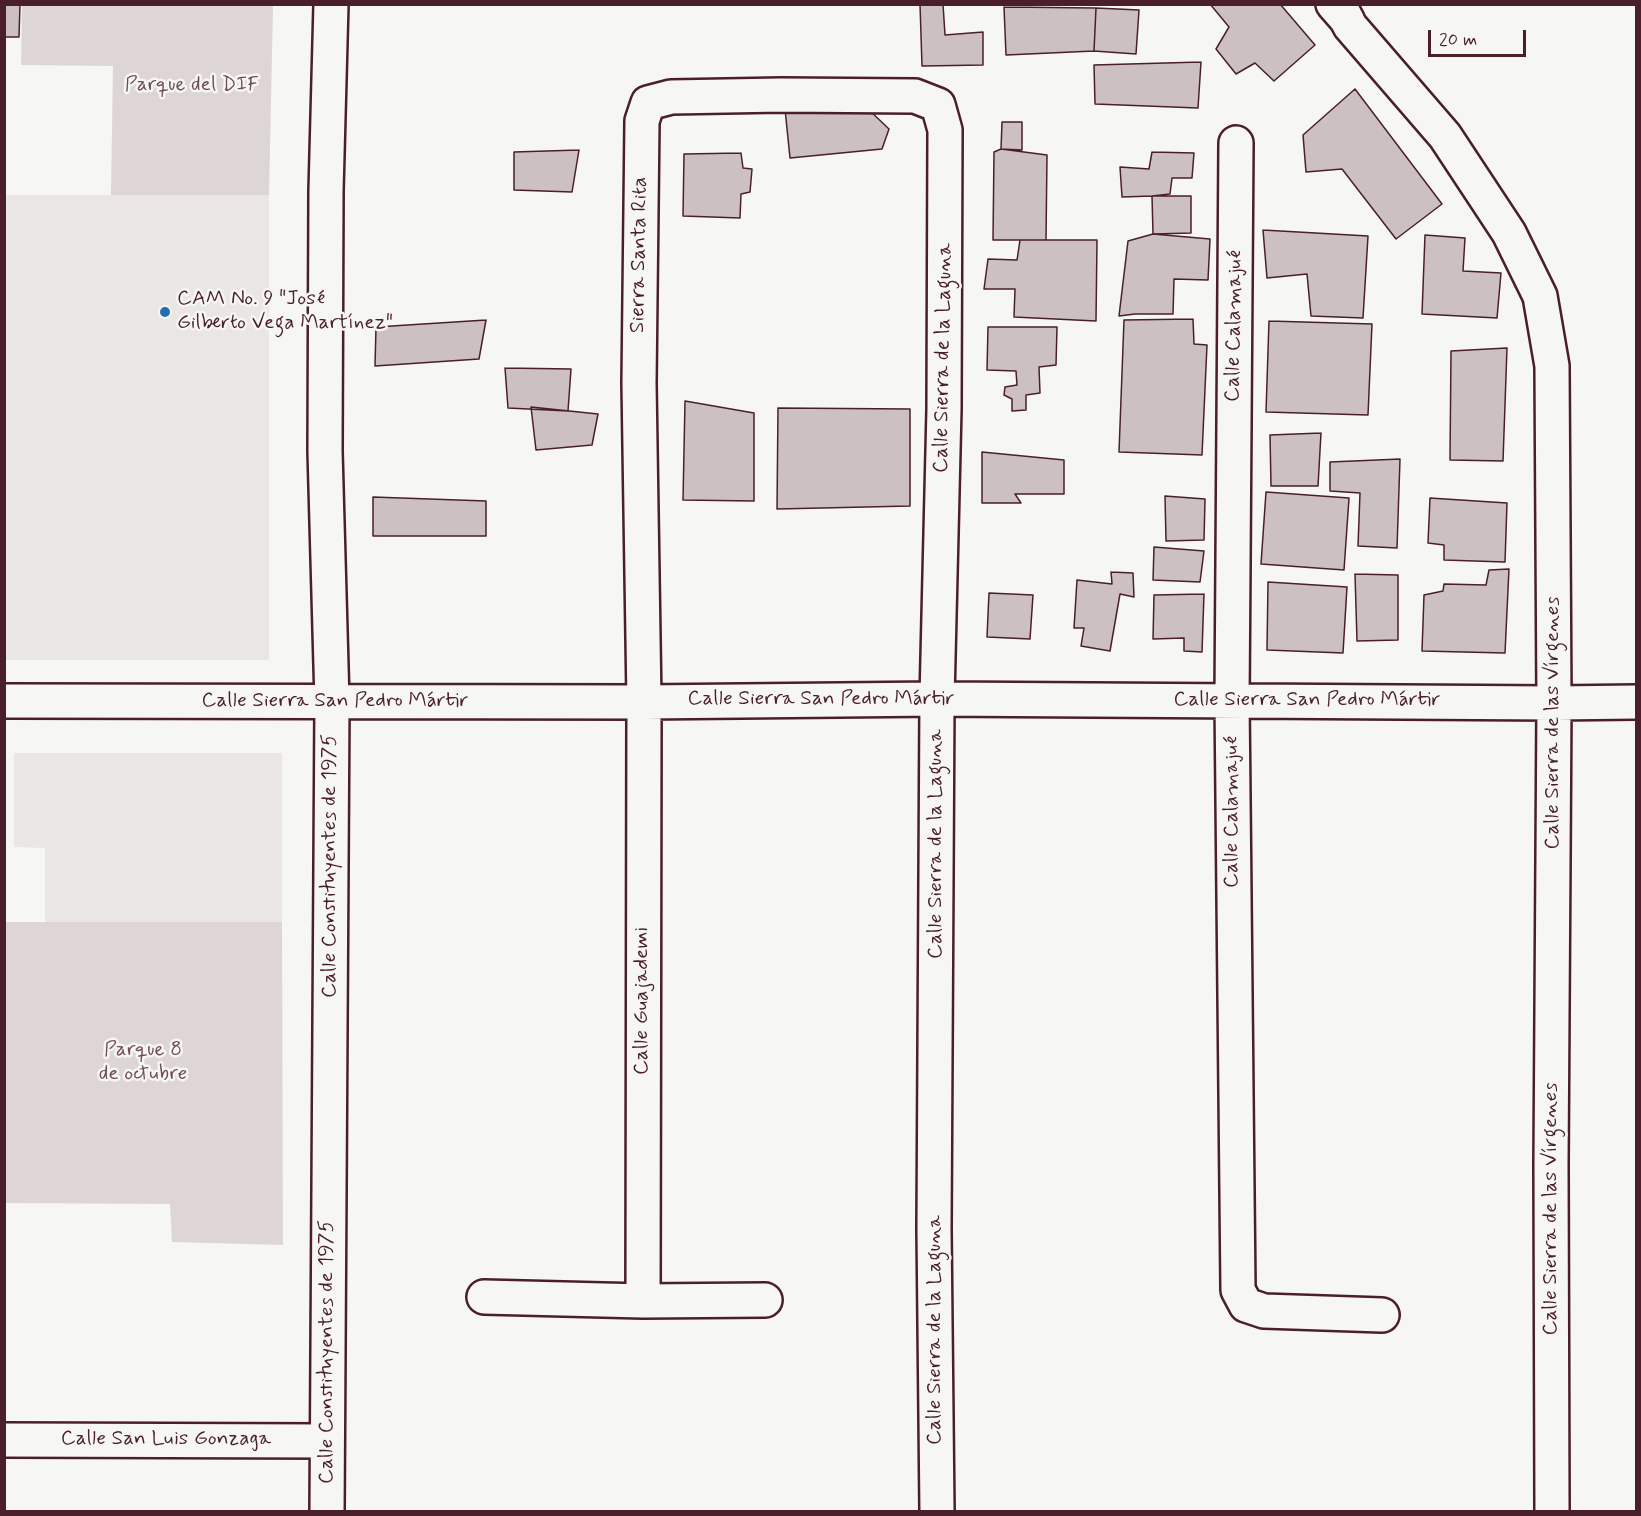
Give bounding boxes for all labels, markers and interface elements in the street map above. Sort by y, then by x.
scale bar [1431,18,1528,56]
text: 20 m [1439,28,1477,52]
park label: Parque del DIF [125,73,259,99]
street label: Sierra Santa Rita [626,177,654,333]
street label: Calle Sierra de la Laguna [929,243,959,473]
street label: Calle Calamajué [1221,250,1249,402]
place label: CAM No. 9 "José Gilberto Vega Martínez" [177,287,393,337]
marker: CAM No. 9 "José Gilberto Vega Martínez" [158,305,172,319]
street label: Calle Sierra de las Vírgenes [1541,596,1567,850]
street label: Calle Sierra San Pedro Mártir [688,687,954,713]
street label: Calle Sierra San Pedro Mártir [1174,688,1440,714]
street label: Calle Sierra San Pedro Mártir [202,689,468,715]
street label: Calle Sierra de la Laguna [924,729,950,959]
street label: Calle Constituyentes de 1975 [318,734,344,998]
street label: Calle Calamajué [1220,736,1246,888]
street label: Calle Guajademi [630,927,656,1075]
park label: Parque 8 de octubre [99,1038,187,1088]
street label: Calle Sierra de las Vírgenes [1539,1082,1565,1336]
street label: Calle Sierra de la Laguna [923,1215,949,1445]
street label: Calle Constituyentes de 1975 [315,1220,341,1484]
street label: Calle San Luis Gonzaga [61,1427,271,1453]

